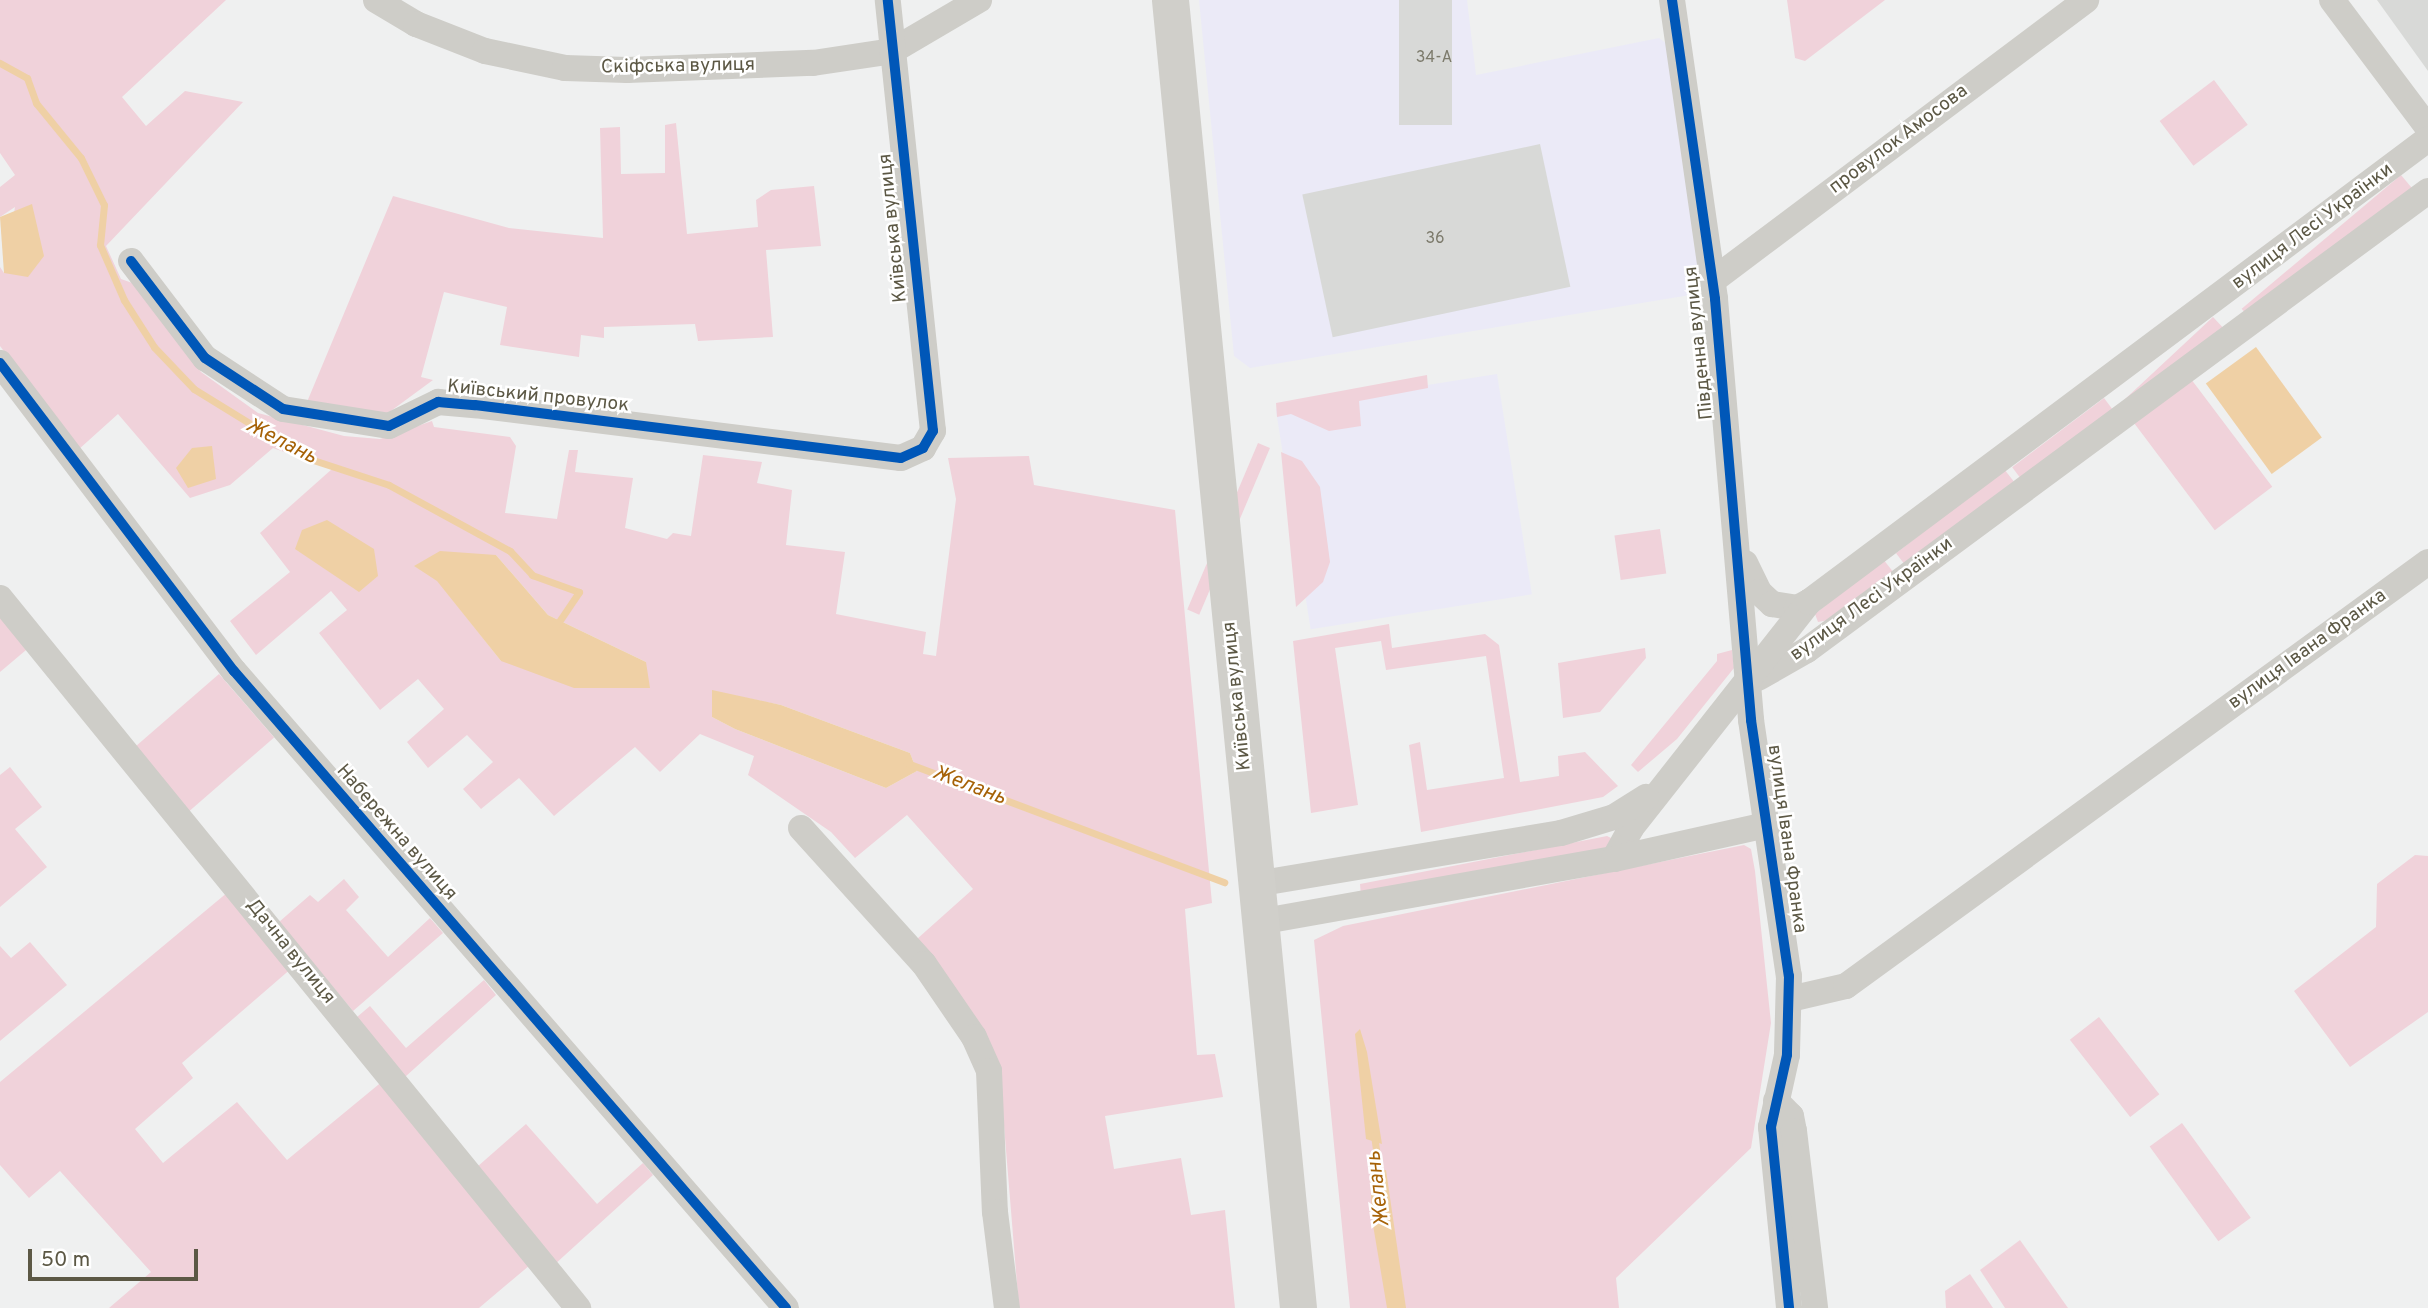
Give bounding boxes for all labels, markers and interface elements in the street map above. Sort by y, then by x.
house number: 34-А [1416,48,1452,68]
street label: Скіфська вулиця [601,54,755,80]
street label: провулок Амосова [1825,80,1973,200]
street label: Київська вулиця [875,153,913,303]
street label: вулиця Лесі Українки [2228,159,2398,295]
house number: 36 [1425,229,1445,249]
street label: Південна вулиця [1681,265,1719,421]
street label: Київський провулок [446,376,630,418]
water label: Желань [241,413,321,471]
street label: вулиця Лесі Українки [1786,533,1958,667]
street label: вулиця Івана Франка [2225,585,2391,715]
street label: Київська вулиця [1219,621,1257,771]
street label: вулиця Івана Франка [1762,743,1810,935]
street label: Набережна вулиця [331,760,461,906]
water label: Желань [929,761,1009,811]
street label: Дачна вулиця [241,895,339,1009]
water label: Желань [1362,1150,1396,1228]
scale bar [32,1234,201,1278]
text: 50 m [41,1247,90,1274]

